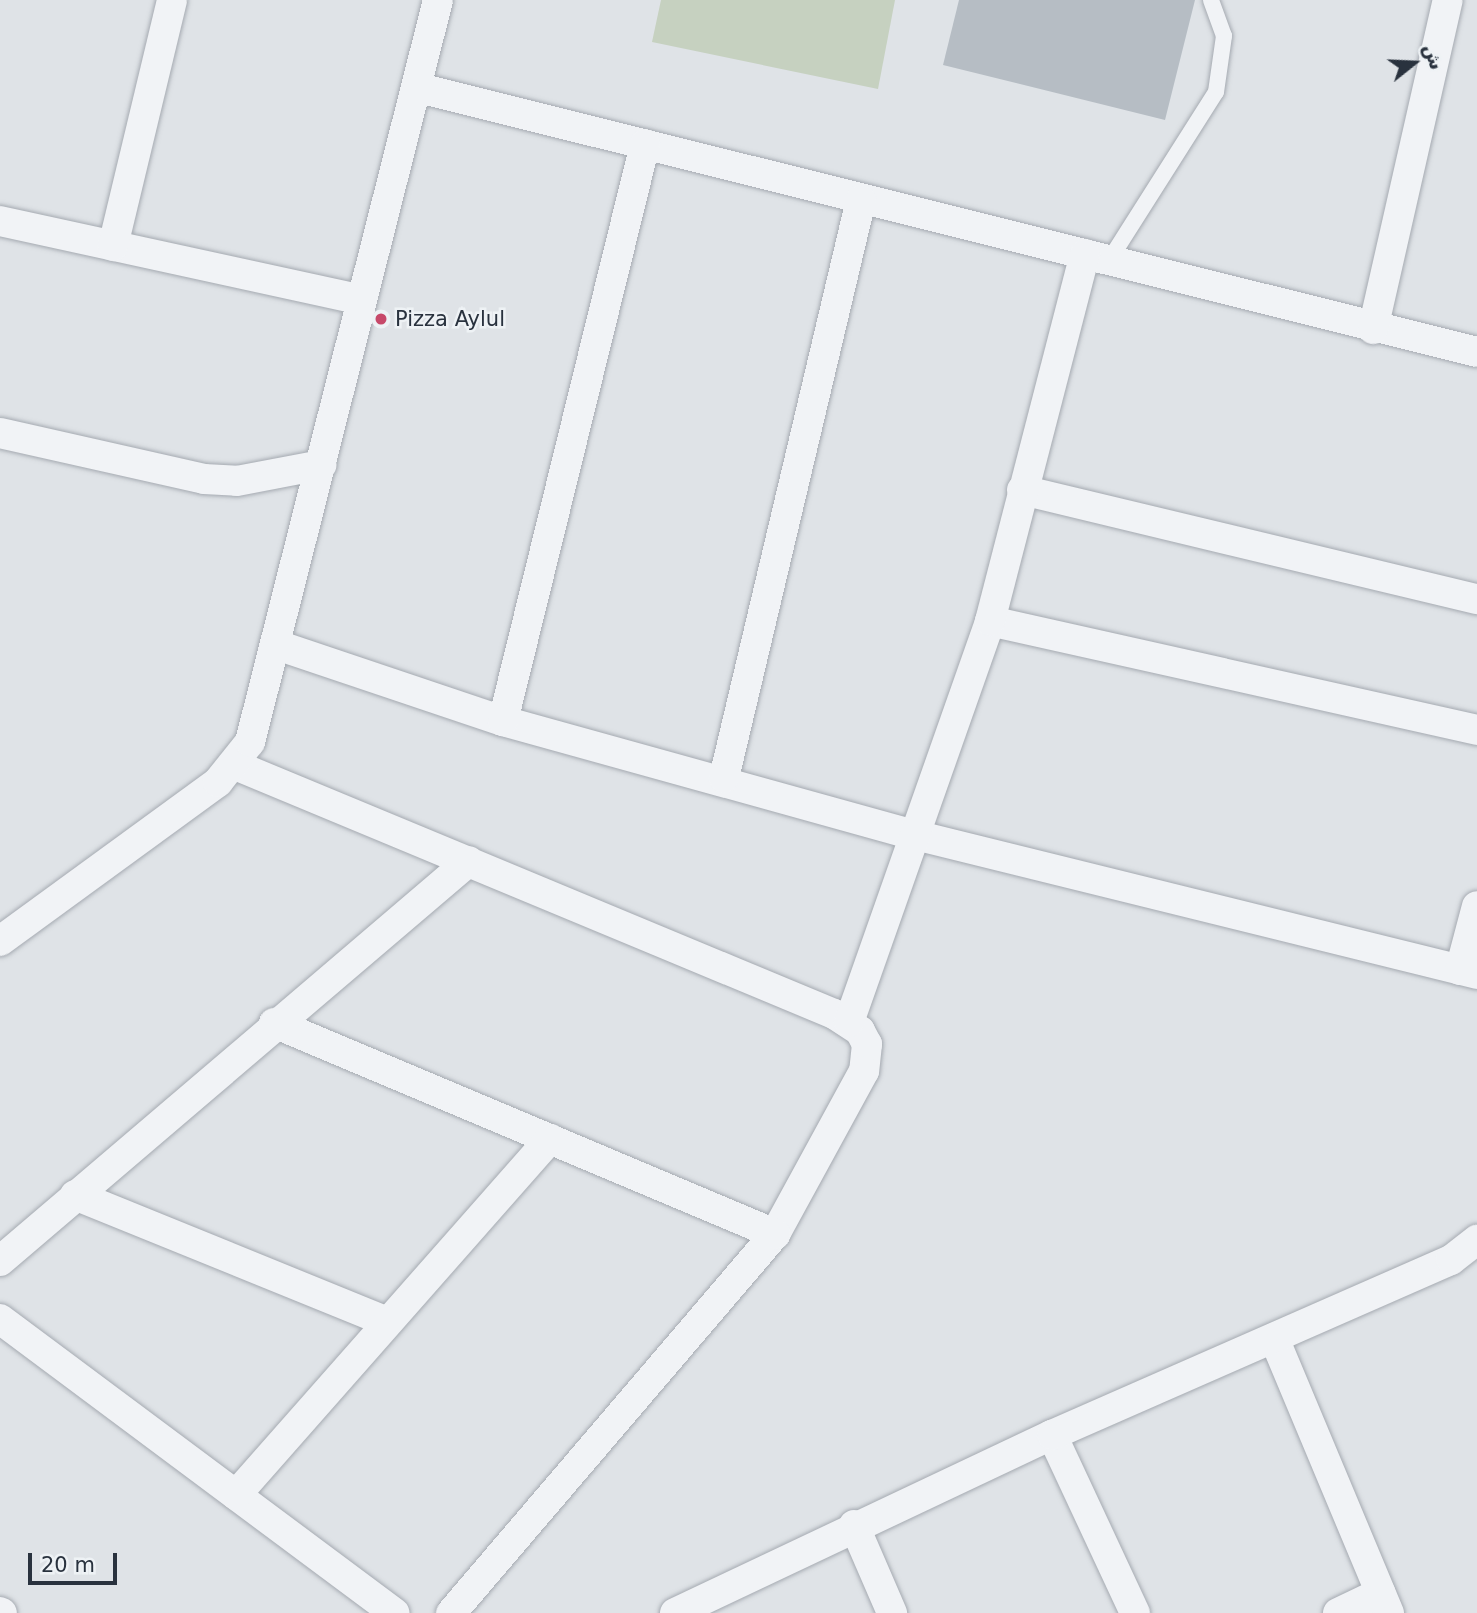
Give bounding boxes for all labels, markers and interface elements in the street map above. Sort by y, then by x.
north arrow [1379,28,1449,98]
text: ش [1419,41,1448,72]
place label: Pizza Aylul [395,306,505,332]
marker: Pizza Aylul [373,311,389,327]
scale bar [32,1540,121,1584]
text: 20 m [41,1553,95,1577]

